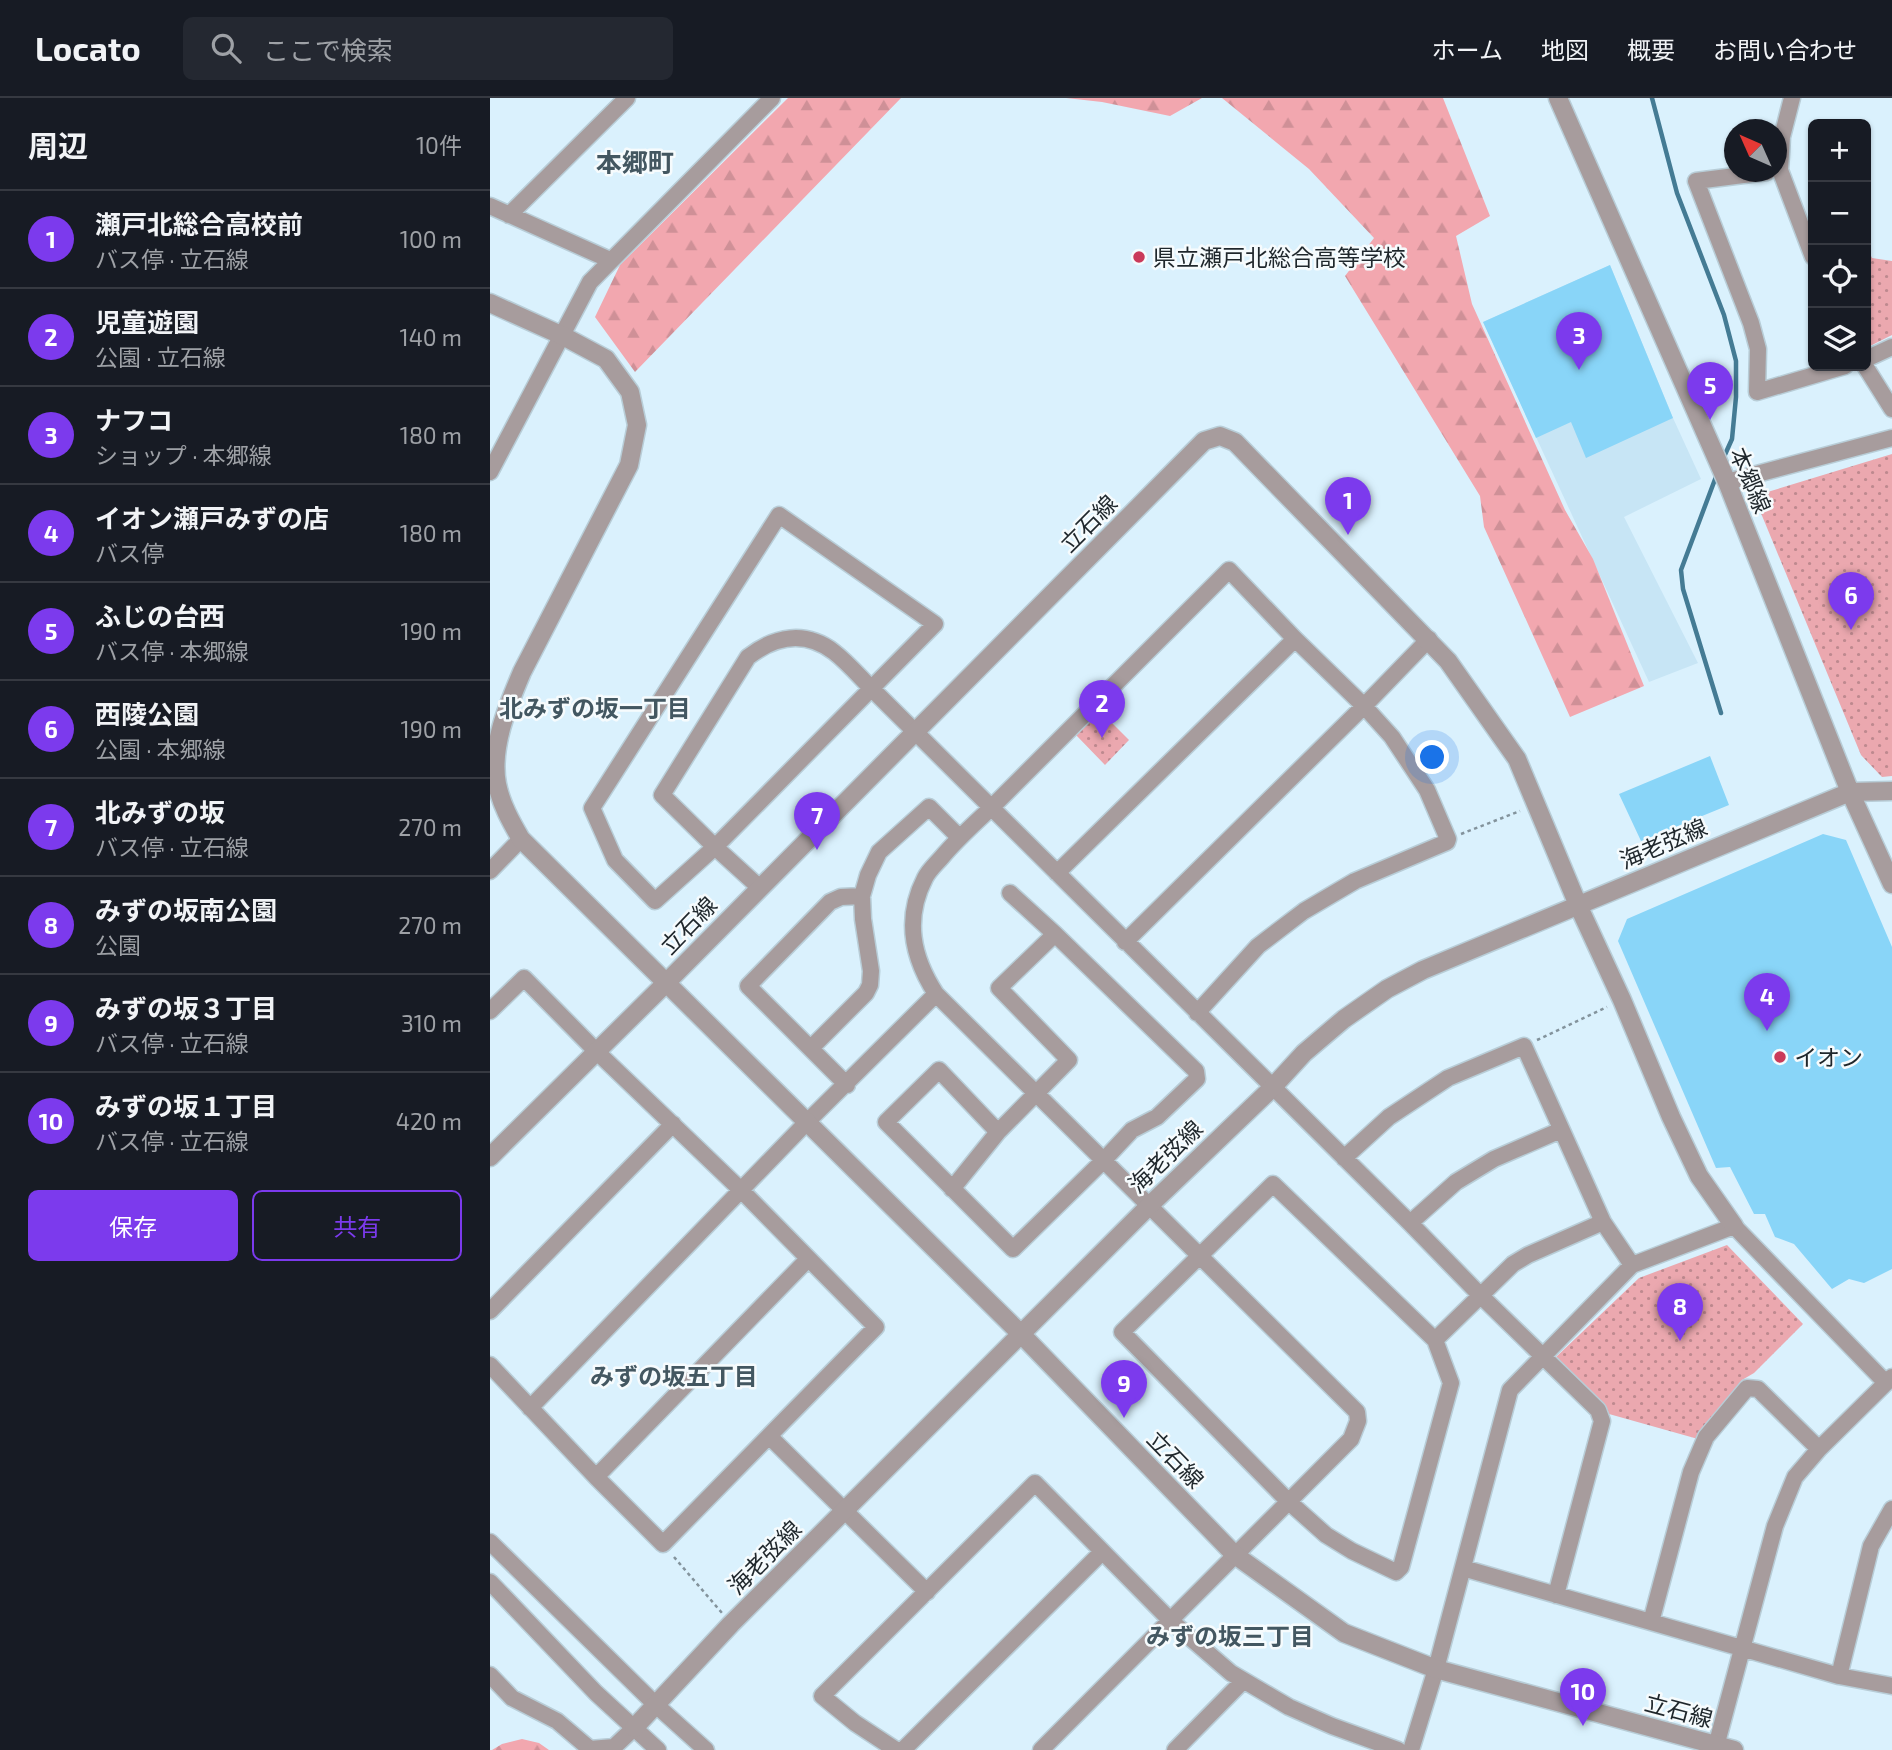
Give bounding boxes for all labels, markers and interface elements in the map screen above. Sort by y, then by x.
search box [183,17,673,80]
text: Locato [35,28,141,68]
icon: search [207,29,245,67]
text: ここで検索 [263,34,393,65]
text: ホーム [1432,35,1503,64]
text: 地図 [1541,35,1589,64]
text: 概要 [1627,35,1675,64]
text: お問い合わせ [1713,35,1857,64]
north arrow [1724,119,1787,182]
map controls [1808,119,1871,371]
button: + [1808,119,1871,182]
text: 周辺 [28,127,88,163]
text: 10件 [416,131,462,159]
district label: 本郷町 [596,146,674,177]
button: − [1808,182,1871,245]
text: 瀬戸北総合高校前 [95,208,303,239]
text: 1 [46,225,56,253]
text: 100 m [400,225,462,253]
place label: 県立瀬戸北総合高等学校 [1153,243,1406,271]
text: バス停 · 立石線 [95,245,249,273]
button: locate [1808,245,1871,308]
marker: 県立瀬戸北総合高等学校 [1131,249,1147,265]
text: 児童遊園 [95,306,199,337]
button: layers [1808,308,1871,371]
pin: 3 [1556,312,1602,370]
text: 2 [44,323,58,351]
text: 140 m [400,323,462,351]
text: 公園 · 立石線 [95,343,226,371]
pin: 5 [1687,362,1733,420]
text: ナフコ [95,404,173,435]
text: 3 [44,421,58,449]
text: 180 m [400,421,462,449]
text: ショップ · 本郷線 [95,441,272,469]
street label: 本郷線 [1725,443,1777,517]
pin: 1 [1325,477,1371,535]
street label: 立石線 [1054,489,1122,557]
text: イオン瀬戸みずの店 [95,502,329,533]
text: 4 [44,519,58,547]
text: 180 m [400,519,462,547]
text: バス停 [95,539,164,567]
pin: 6 [1828,572,1874,630]
text: ふじの台西 [95,600,225,631]
text: 5 [45,617,57,645]
text: 190 m [401,617,462,645]
text: バス停 · 本郷線 [95,637,249,665]
pin: 2 [1079,680,1125,738]
district label: 北みずの坂一丁目 [499,693,691,722]
text: 西陵公園 [95,698,199,729]
text: 6 [44,715,58,743]
text: 190 m [401,715,462,743]
text: 公園 · 本郷線 [95,735,226,763]
your location [1415,740,1449,774]
pin: 7 [794,792,840,850]
text: 北みずの坂 [95,796,225,827]
street label: 海老弦線 [1615,812,1711,874]
text: 7 [45,813,57,841]
text: 270 m [398,813,462,841]
text: バス停 · 立石線 [95,833,249,861]
street label: 立石線 [654,890,722,960]
text: みずの坂南公園 [95,894,277,925]
text: 8 [44,911,58,939]
text: 270 m [398,911,462,939]
text: 公園 [95,931,141,959]
pin: 4 [1744,973,1790,1031]
text: みずの坂３丁目 [95,992,277,1023]
text: 9 [44,1009,58,1037]
text: 310 m [401,1009,462,1037]
text: バス停 · 立石線 [95,1029,249,1057]
place label: イオン [1794,1043,1863,1071]
marker: イオン [1772,1049,1788,1065]
text: みずの坂１丁目 [95,1090,277,1121]
text: 10 [39,1107,63,1135]
text: 420 m [396,1107,462,1135]
street label: 海老弦線 [1122,1114,1208,1198]
text: バス停 · 立石線 [95,1127,249,1155]
button: 保存 [28,1190,238,1261]
button: 共有 [252,1190,462,1261]
pin: 8 [1657,1283,1703,1341]
pin: 9 [1101,1360,1147,1418]
district label: みずの坂五丁目 [590,1361,758,1390]
street label: 立石線 [1142,1424,1210,1494]
street label: 海老弦線 [722,1515,806,1599]
district label: みずの坂三丁目 [1146,1621,1314,1650]
pin: 10 [1560,1668,1606,1726]
street label: 立石線 [1642,1688,1716,1732]

